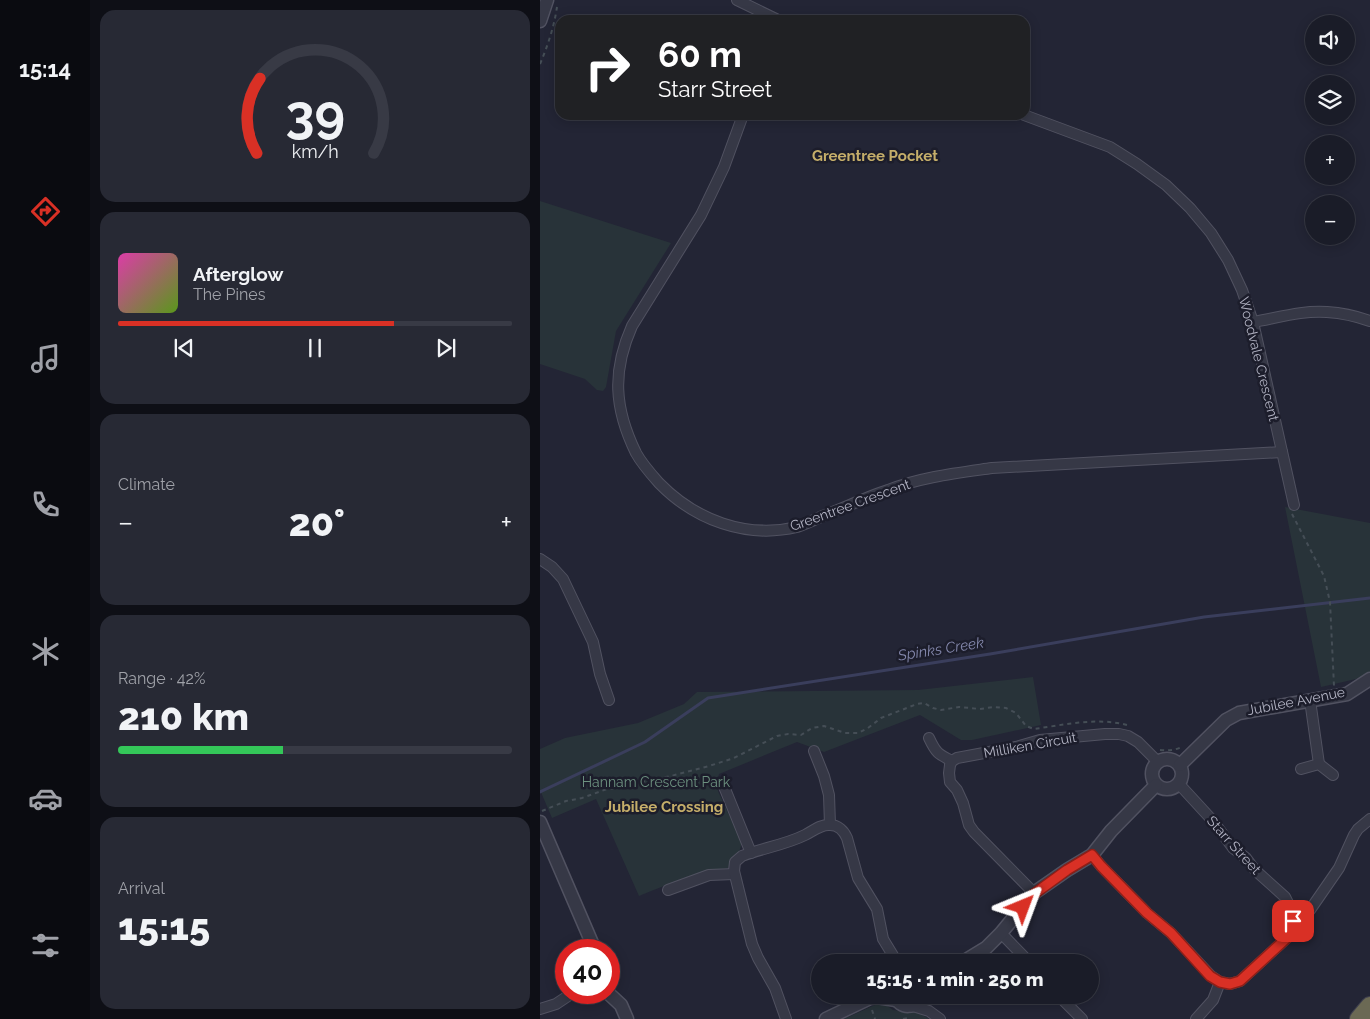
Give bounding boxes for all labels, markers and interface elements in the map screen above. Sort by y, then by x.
map controls [1305,15,1355,245]
button: sound [1305,15,1355,65]
text: 60 m [658,34,742,75]
icon: right [575,35,640,100]
text: 15:14 [19,56,71,82]
button: layers [1305,75,1355,125]
text: Starr Street [658,76,772,102]
text: 39 [285,83,345,144]
button: + [1305,135,1355,185]
text: km/h [291,141,339,162]
district label: Greentree Pocket [812,147,938,165]
icon: directions [28,194,63,229]
button: − [1305,195,1355,245]
text: Afterglow [193,263,283,285]
text: The Pines [193,285,265,304]
street label: Woodvale Crescent [1236,295,1282,423]
icon: previous [170,334,198,362]
icon: pause [301,334,329,362]
icon: next [432,334,460,362]
icon: music [28,341,63,376]
text: Climate [118,475,175,494]
street label: Greentree Crescent [788,476,912,534]
icon: phone [28,487,63,522]
text: 20° [289,500,345,545]
text: − [118,506,133,539]
text: + [500,506,512,539]
water label: Spinks Creek [896,633,985,665]
icon: climate [28,634,63,669]
text: Range · 42% [118,669,205,688]
street label: Jubilee Avenue [1246,684,1346,718]
text: 210 km [118,694,249,739]
street label: Milliken Circuit [982,729,1078,761]
park label: Hannam Crescent Park [582,774,731,790]
icon: car [28,781,63,816]
district label: Jubilee Crossing [605,798,723,816]
street label: Starr Street [1204,813,1264,878]
text: Arrival [118,879,165,898]
position arrow [996,880,1048,932]
pin [1272,900,1314,942]
text: 15:15 [118,904,210,949]
icon: arrive [1279,907,1307,935]
icon: filters [28,928,63,963]
speed limit sign: 40 [555,939,620,1004]
text: 15:15 · 1 min · 250 m [866,968,1044,990]

